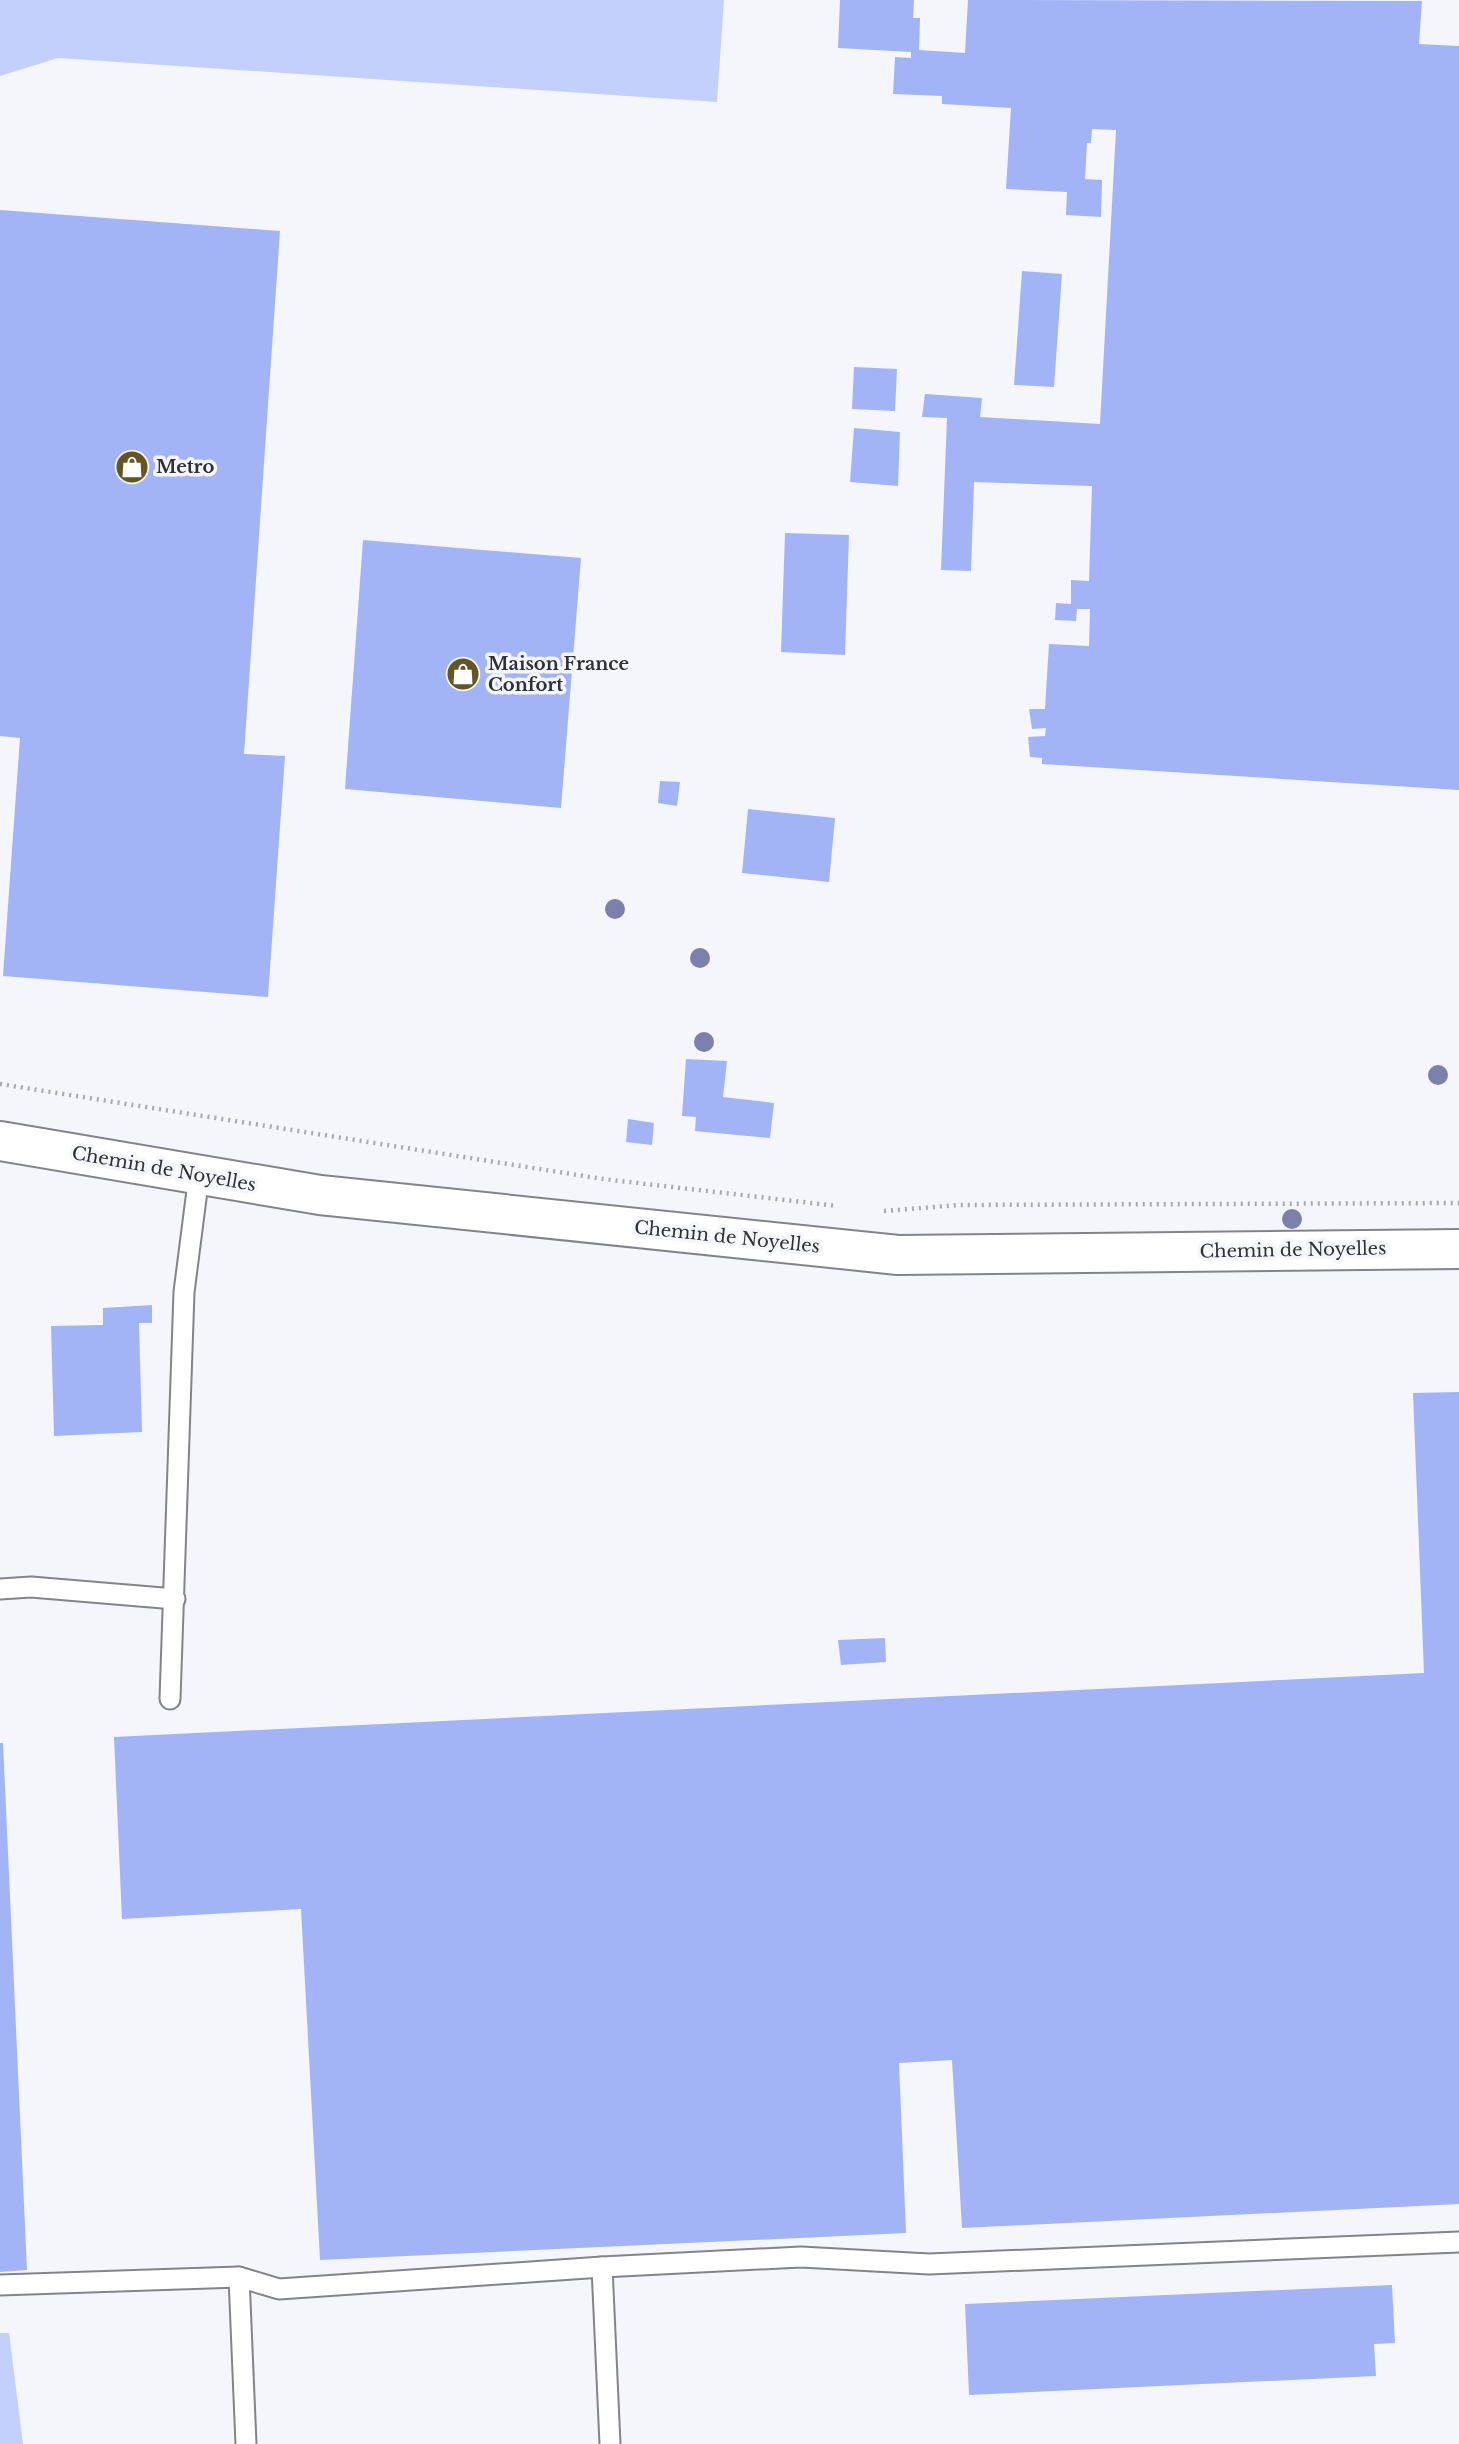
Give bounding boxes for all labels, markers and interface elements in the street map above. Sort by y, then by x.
shop icon: Metro [113,448,151,486]
place label: Metro [156,456,214,478]
place label: Maison France Confort [488,653,629,696]
shop icon: Maison France Confort [444,655,482,693]
street label: Chemin de Noyelles [70,1142,258,1196]
street label: Chemin de Noyelles [633,1216,821,1258]
street label: Chemin de Noyelles [1200,1237,1386,1263]

